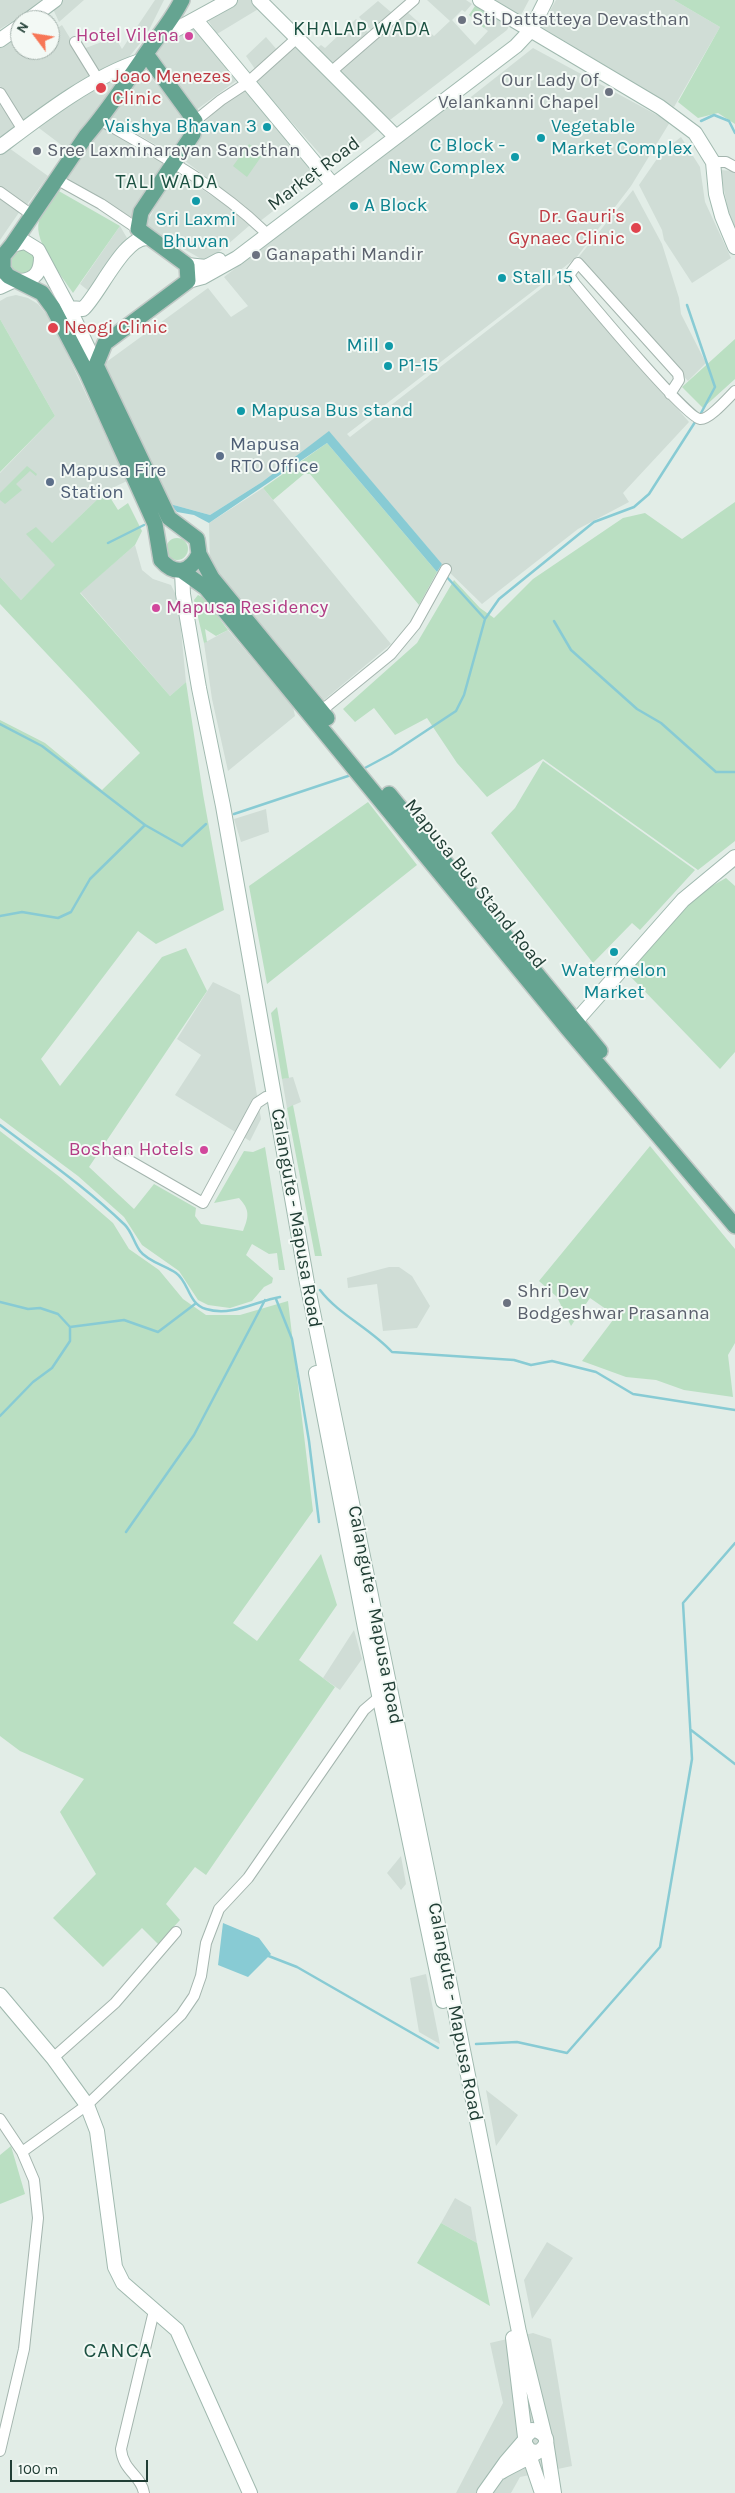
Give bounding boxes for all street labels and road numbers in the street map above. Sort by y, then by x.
street label: Market Road [264,132,364,216]
street label: Mapusa Bus Stand Road [399,794,551,974]
street label: Calangute - Mapusa Road [266,1107,326,1329]
street label: Calangute - Mapusa Road [343,1504,407,1726]
street label: Calangute - Mapusa Road [423,1901,487,2123]

